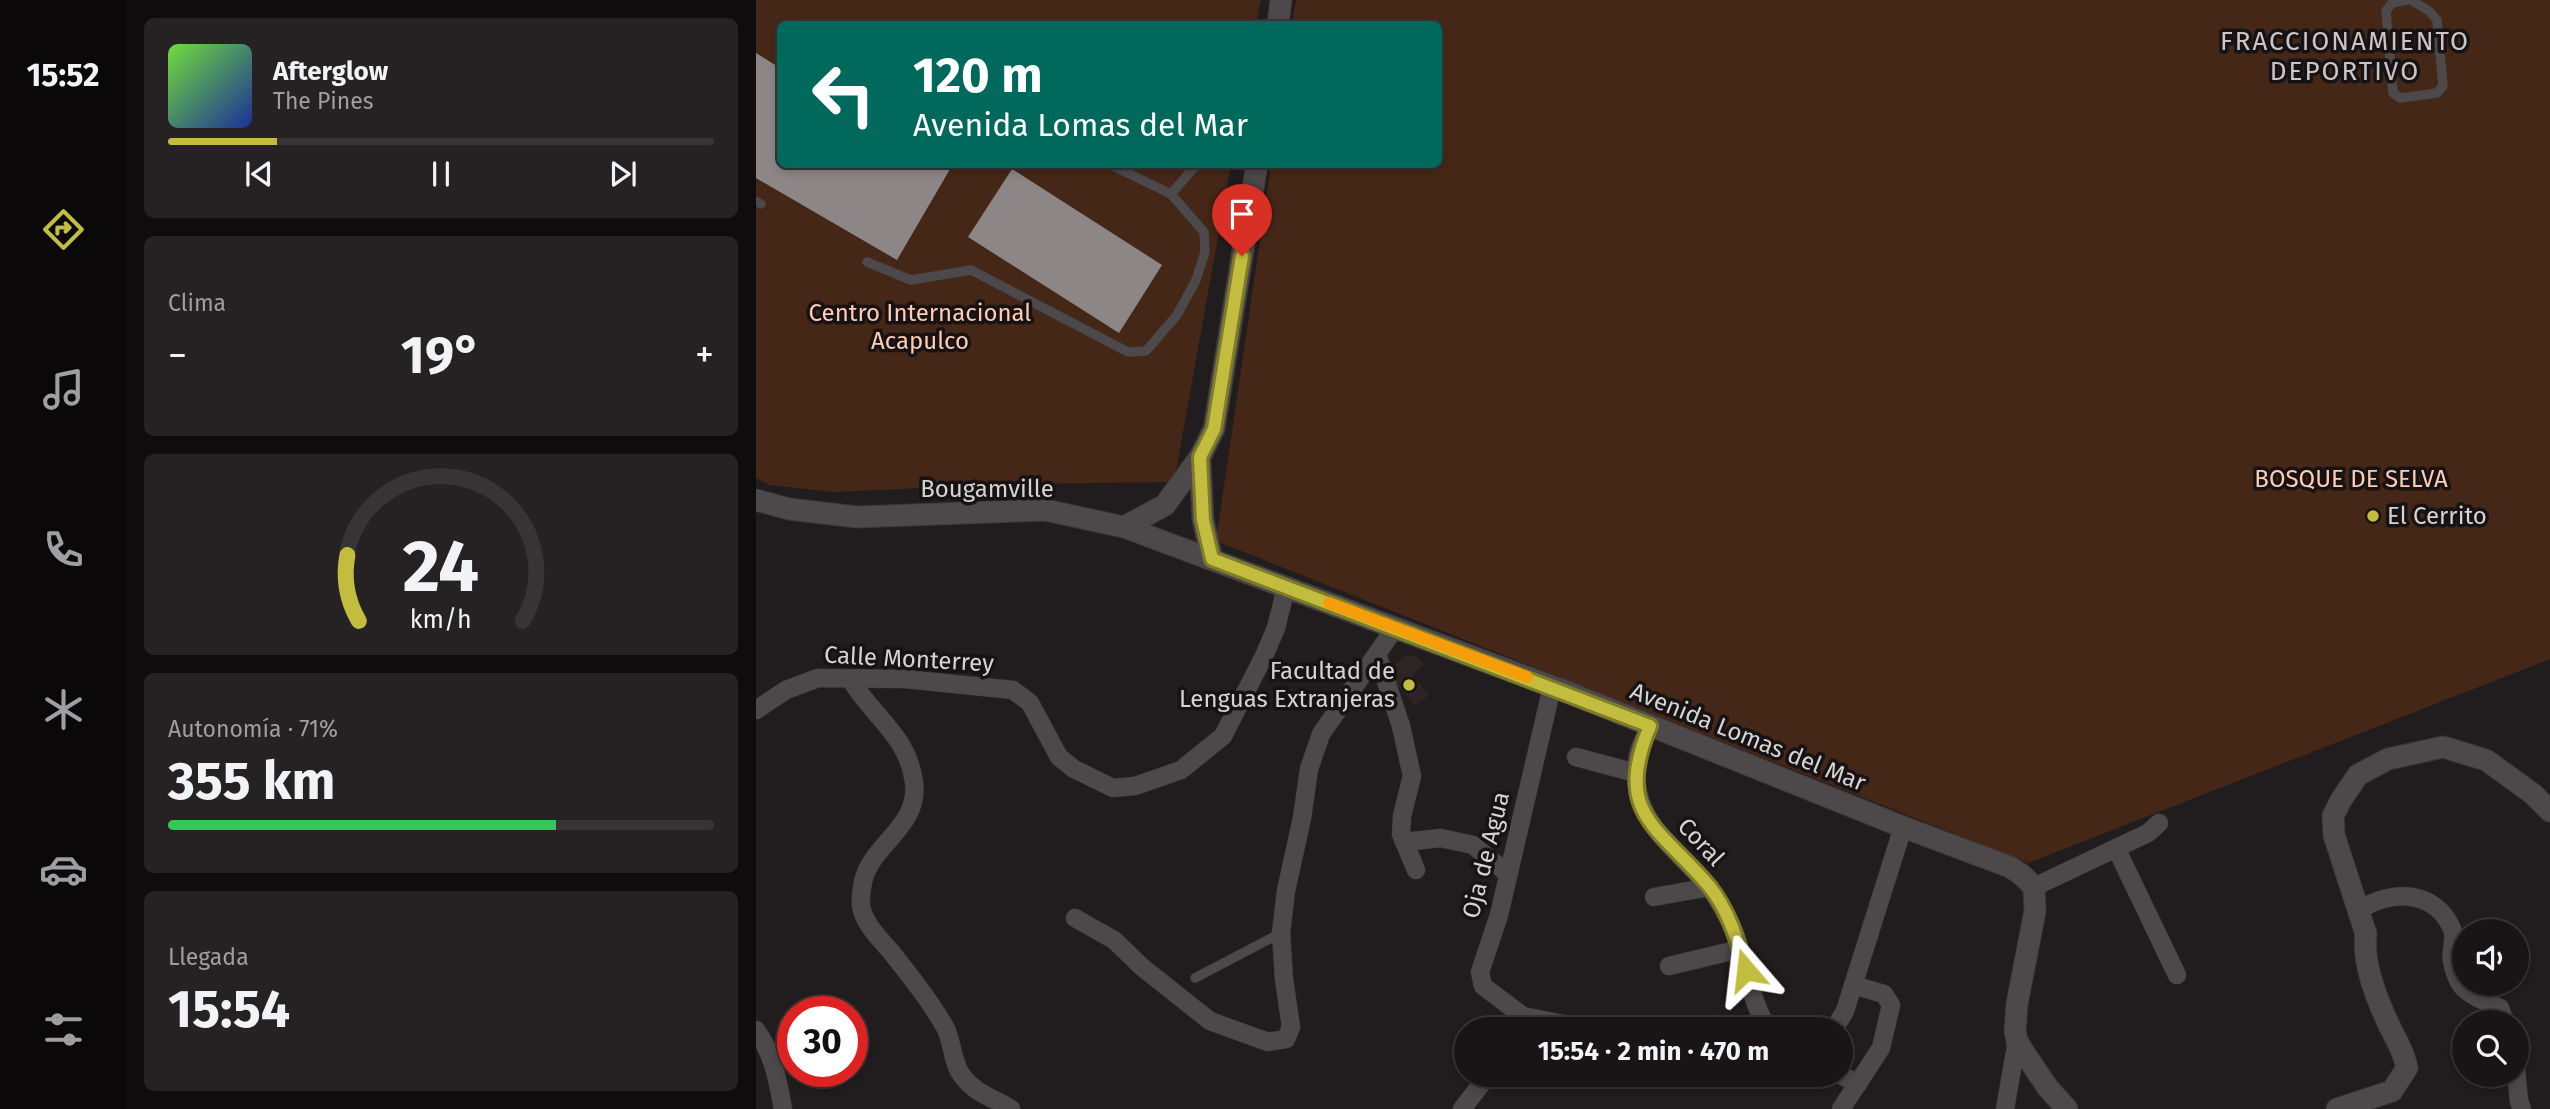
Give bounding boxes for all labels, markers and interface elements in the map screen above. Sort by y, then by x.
district label: FRACCIONAMIENTO DEPORTIVO [2220,26,2470,87]
text: 120 m [913,46,1043,105]
icon: left [798,49,889,140]
text: 15:52 [26,56,100,94]
text: Afterglow [273,56,388,87]
text: The Pines [273,87,374,115]
text: Avenida Lomas del Mar [913,106,1248,144]
icon: previous [240,155,278,193]
icon: pause [422,155,460,193]
icon: next [604,155,642,193]
pin [1212,184,1272,256]
icon: arrive [1223,195,1261,233]
icon: directions [39,205,88,254]
text: Clima [168,289,226,317]
park label: Centro Internacional Acapulco [809,299,1031,355]
text: 19° [401,324,481,387]
text: − [168,332,187,378]
text: + [695,332,714,378]
icon: music [39,365,88,414]
park label: BOSQUE DE SELVA [2254,465,2448,493]
street label: Bougamville [920,475,1054,503]
place label: El Cerrito [2387,502,2487,530]
marker: El Cerrito [2365,508,2381,524]
text: 24 [403,523,479,610]
icon: phone [39,525,88,574]
text: km/h [410,604,472,634]
street label: Calle Monterrey [823,641,995,677]
place label: Facultad de Lenguas Extranjeras [1179,657,1395,713]
marker: Facultad de Lenguas Extranjeras [1401,677,1417,693]
street label: Avenida Lomas del Mar [1626,677,1870,797]
icon: climate [39,685,88,734]
text: Autonomía · 71% [168,715,338,743]
text: 355 km [168,750,336,813]
street label: Oja de Agua [1457,789,1515,921]
street label: Coral [1672,812,1730,872]
icon: car [39,845,88,894]
map controls [2452,919,2529,1087]
button: sound [2452,919,2529,996]
position arrow [1709,933,1783,1007]
text: Llegada [168,943,249,971]
text: 15:54 [168,978,290,1041]
speed limit sign: 30 [777,996,868,1087]
icon: filters [39,1005,88,1054]
button: search [2452,1010,2529,1087]
text: 15:54 · 2 min · 470 m [1538,1036,1769,1067]

